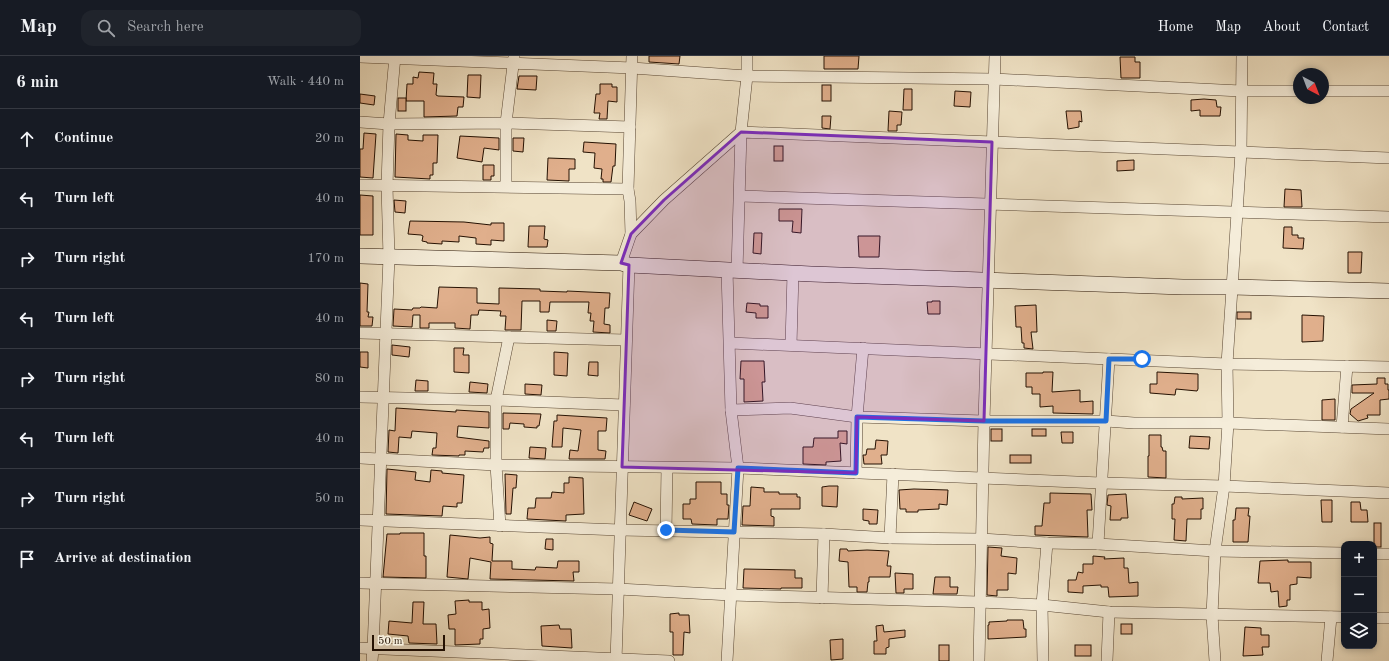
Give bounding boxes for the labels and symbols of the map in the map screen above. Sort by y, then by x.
north arrow [1293,68,1329,104]
route start [1133,350,1151,368]
route end [657,521,675,539]
scale bar [372,633,445,652]

